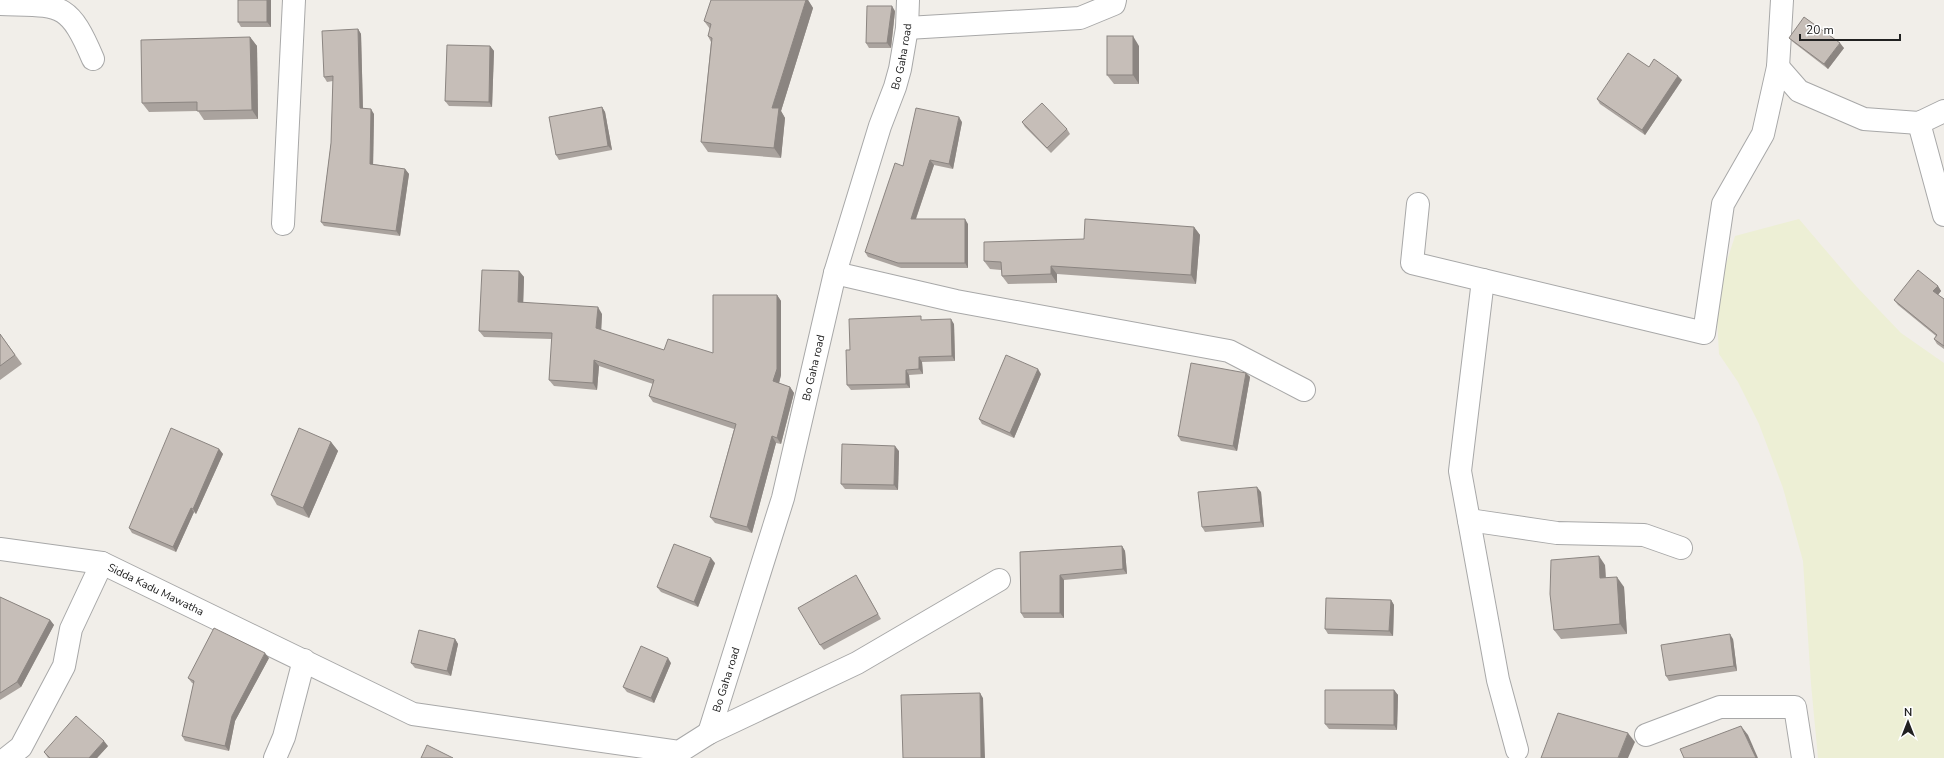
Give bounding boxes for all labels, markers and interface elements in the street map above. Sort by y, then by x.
scale bar [1800,16,1900,42]
text: 20 m [1806,22,1834,38]
street label: Bo Gaha road [888,23,915,92]
street label: Bo Gaha road [799,333,828,402]
street label: Sidda Kadu Mawatha [105,560,206,619]
street label: Bo Gaha road [709,645,744,714]
north arrow [1888,702,1928,742]
text: N [1904,705,1912,720]

